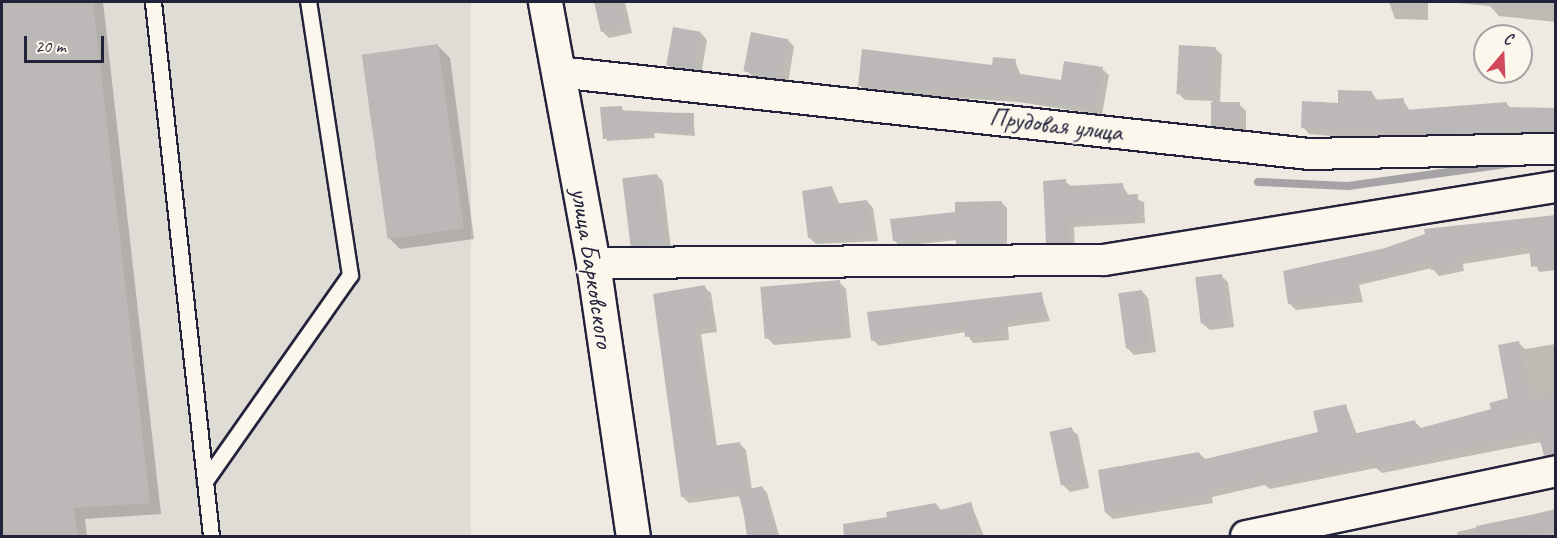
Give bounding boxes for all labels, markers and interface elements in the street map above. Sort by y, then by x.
scale bar [27,24,106,62]
north arrow [1473,24,1533,84]
text: С [1501,28,1515,50]
text: 20 m [35,35,66,57]
street label: Прудовая улица [987,101,1125,149]
street label: улица Барковского [564,186,620,350]

